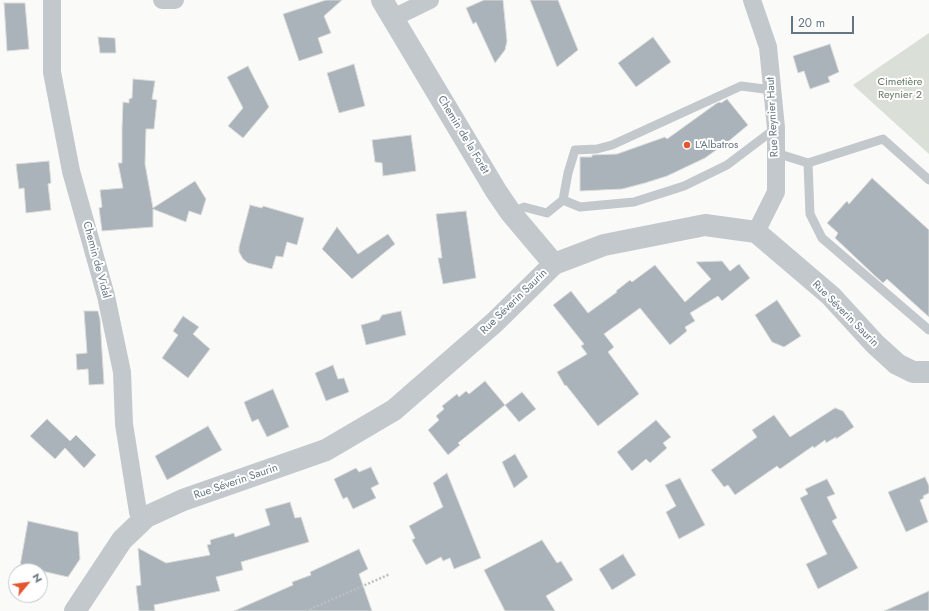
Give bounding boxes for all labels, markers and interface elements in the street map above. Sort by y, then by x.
scale bar [793,8,856,34]
text: 20 m [798,14,825,32]
park label: Cimetière Reynier 2 [877,75,923,101]
street label: Rue Reynier Haut [764,77,782,157]
street label: Chemin de la Forêt [434,93,492,177]
place label: L'Albatros [695,138,738,152]
marker: L'Albatros [682,140,692,150]
street label: Chemin de Vidal [79,220,113,300]
street label: Rue Séverin Saurin [478,267,550,337]
street label: Rue Séverin Saurin [809,278,881,350]
street label: Rue Séverin Saurin [192,461,280,503]
north arrow [8,563,48,603]
text: N [29,570,47,585]

